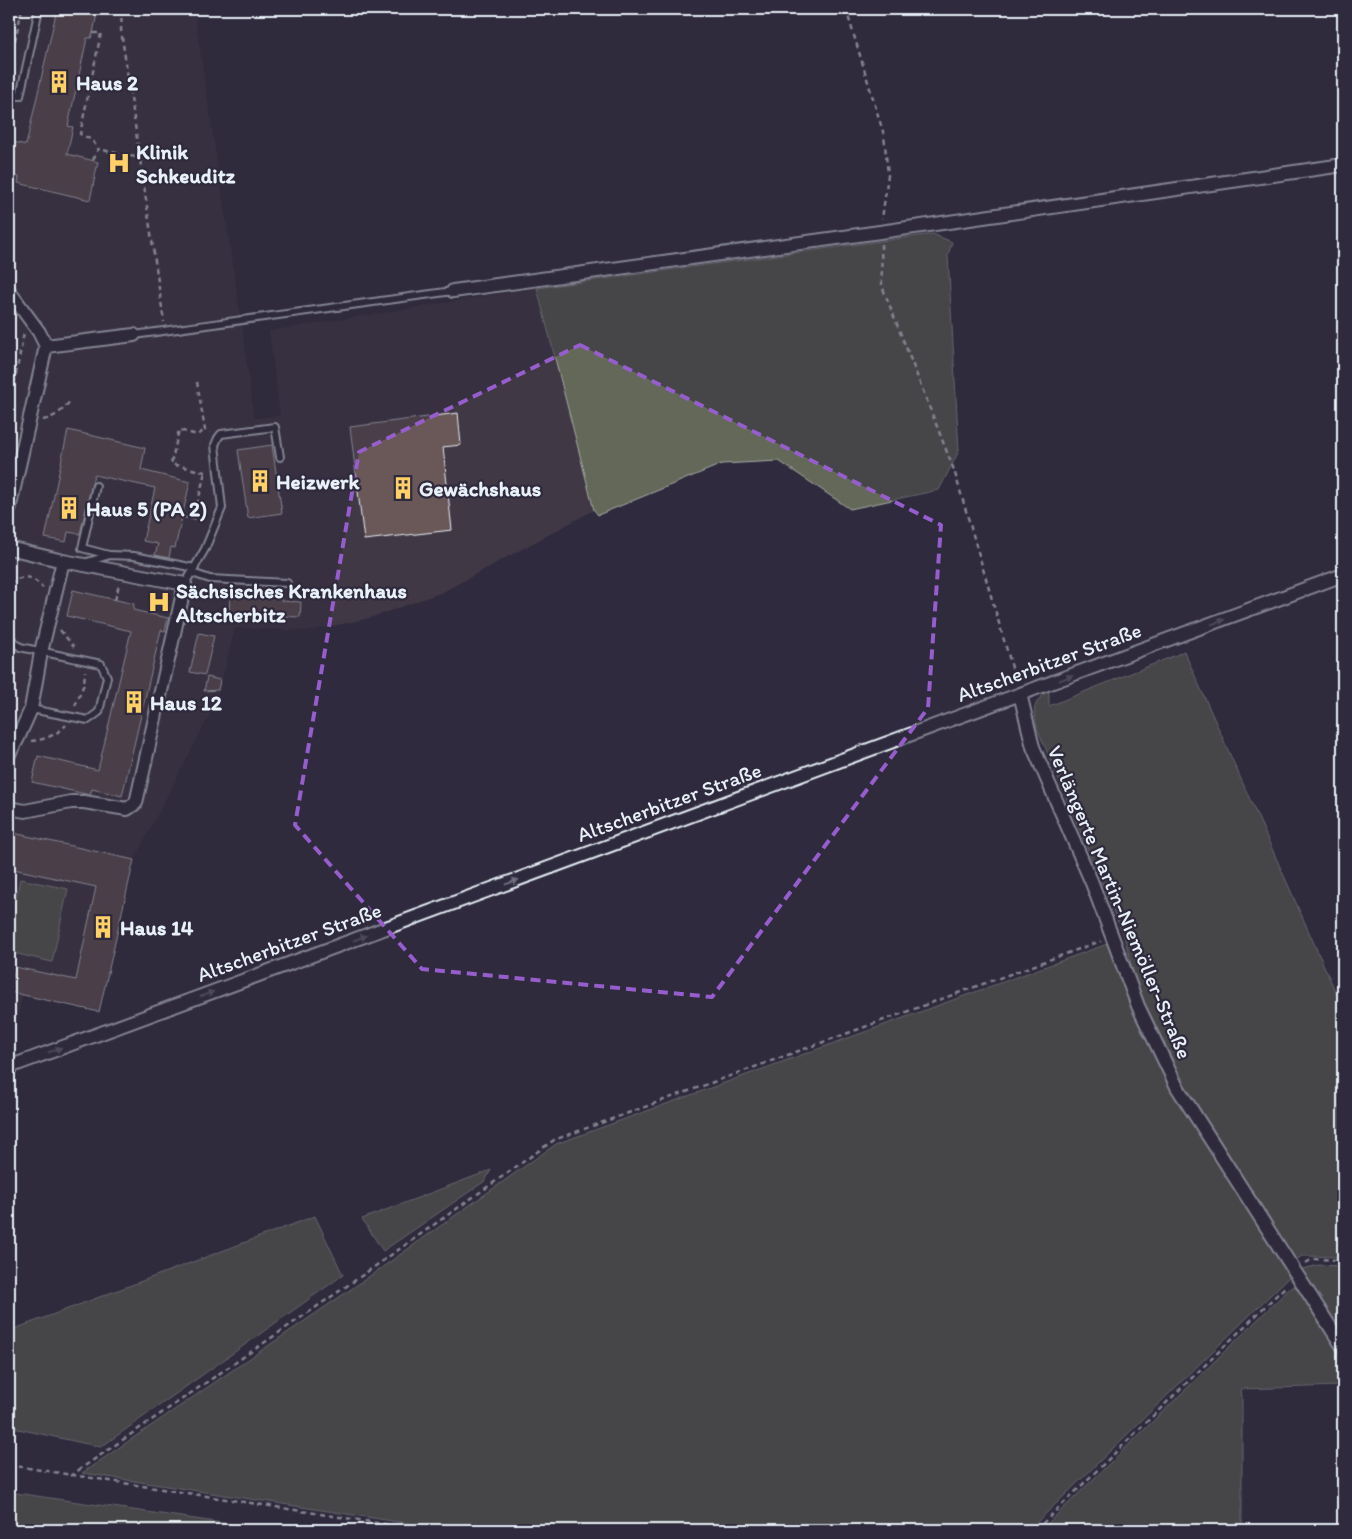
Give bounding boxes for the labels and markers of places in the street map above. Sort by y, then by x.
building icon: Haus 2 [46,69,72,95]
place label: Haus 2 [76,70,138,95]
place label: Klinik Schkeuditz [136,139,236,188]
hospital icon: Klinik Schkeuditz [106,150,132,176]
building icon: Heizwerk [247,468,273,494]
place label: Heizwerk [276,469,360,494]
building icon: Gewächshaus [390,475,416,501]
place label: Gewächshaus [419,476,541,501]
building icon: Haus 5 (PA 2) [56,495,82,521]
place label: Haus 5 (PA 2) [86,496,207,522]
place label: Sächsisches Krankenhaus Altscherbitz [175,578,407,627]
hospital icon: Sächsisches Krankenhaus Altscherbitz [146,589,172,615]
building icon: Haus 12 [121,689,147,715]
place label: Haus 12 [150,690,222,715]
building icon: Haus 14 [90,914,116,940]
place label: Haus 14 [120,915,194,940]

